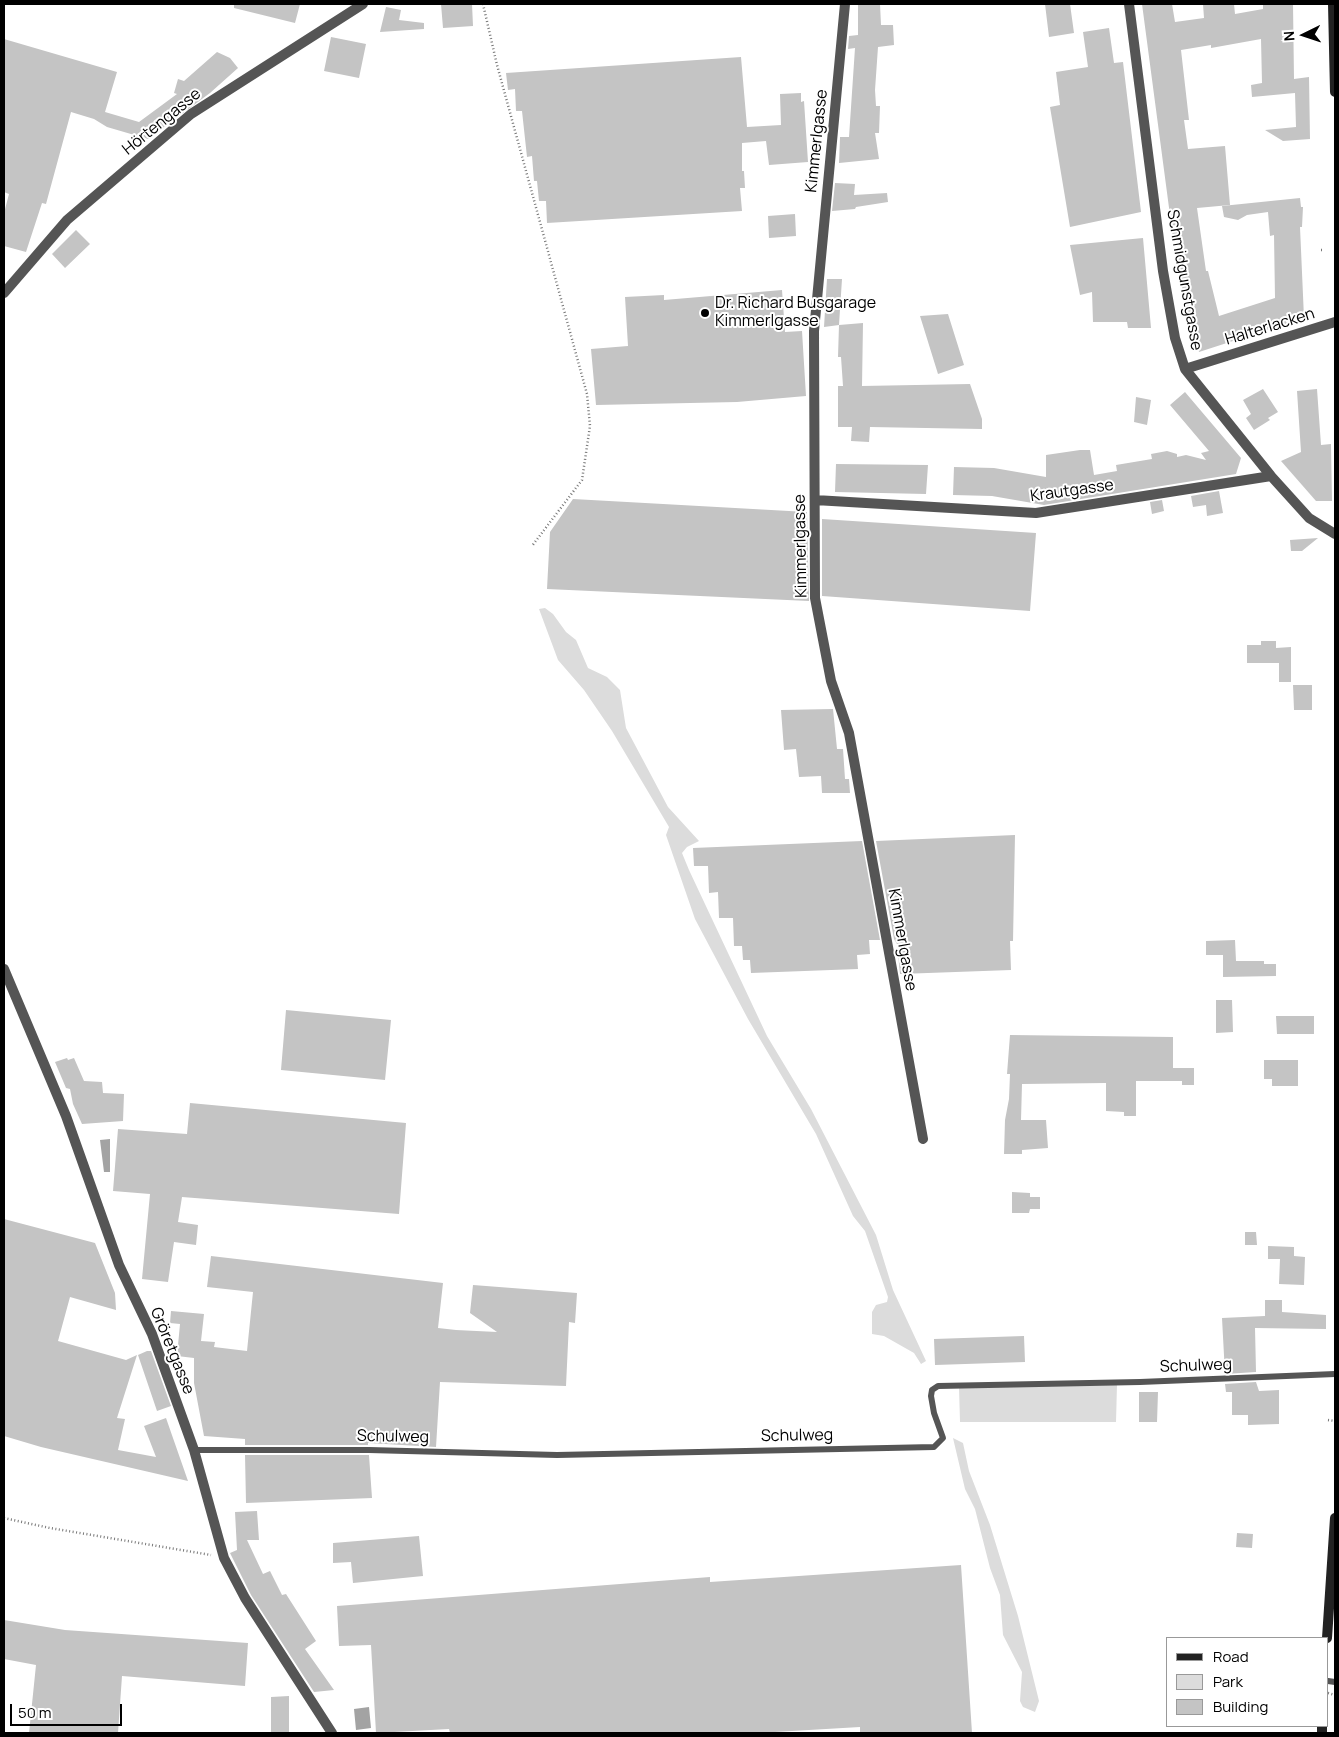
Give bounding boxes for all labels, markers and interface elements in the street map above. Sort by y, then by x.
north arrow [1279,10,1329,60]
text: N [1279,30,1298,42]
street label: Hörtengasse [119,85,205,159]
street label: Kimmerlgasse [802,88,832,194]
street label: Schmidgunstgasse [1162,208,1206,352]
place label: Dr. Richard Busgarage Kimmerlgasse [715,294,876,332]
street label: Halterlacken [1223,304,1317,350]
marker: Dr. Richard Busgarage Kimmerlgasse [699,307,711,319]
street label: Krautgasse [1029,476,1115,506]
street label: Kimmerlgasse [790,494,812,598]
street label: Kimmerlgasse [884,887,920,993]
street label: Gröretgasse [146,1305,198,1397]
street label: Schulweg [1160,1355,1232,1377]
street label: Schulweg [761,1426,833,1446]
street label: Schulweg [357,1427,429,1447]
legend [1166,1637,1329,1727]
text: Road [1213,1646,1249,1667]
text: Park [1213,1671,1243,1692]
scale bar [12,1694,125,1726]
text: Building [1213,1696,1268,1717]
text: 50 m [18,1702,52,1723]

